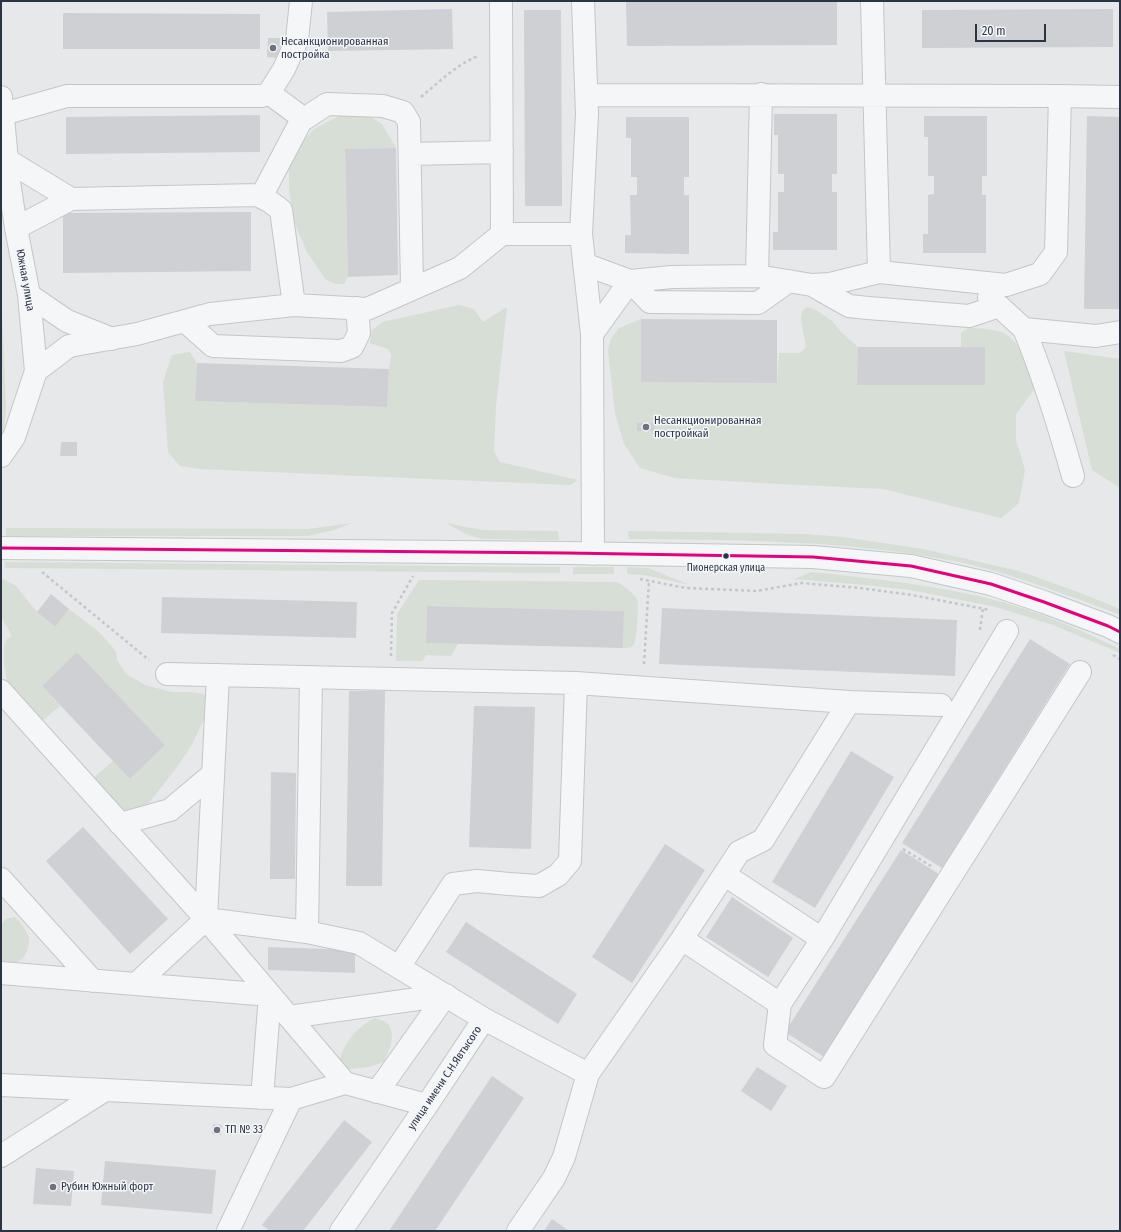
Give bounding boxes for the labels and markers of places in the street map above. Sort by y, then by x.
place label: Несанкционированная постройка [281,35,388,61]
marker: Несанкционированная постройка [268,43,278,53]
place label: Несанкционированная постройкай [654,414,761,440]
marker: Несанкционированная постройкай [641,422,651,432]
marker: Пионерская улица [721,551,731,561]
place label: Пионерская улица [687,562,765,574]
place label: ТП № 33 [225,1123,263,1137]
marker: ТП № 33 [212,1125,222,1135]
place label: Рубин Южный форт [61,1180,153,1194]
marker: Рубин Южный форт [48,1182,58,1192]

